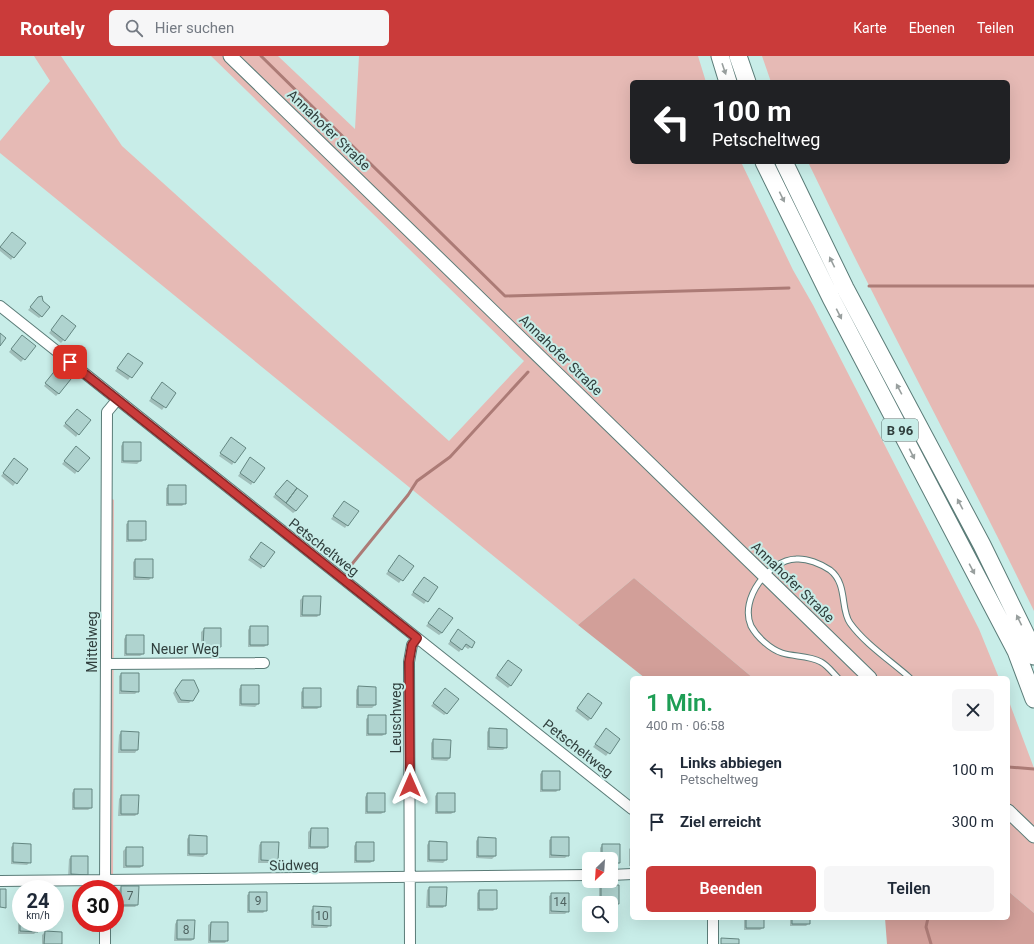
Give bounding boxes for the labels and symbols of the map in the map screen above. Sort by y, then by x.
one-way arrow [721,63,727,75]
street label: Annahofer Straße [284,86,374,174]
one-way arrow [778,191,785,203]
one-way arrow [829,256,835,267]
one-way arrow [836,308,842,319]
street label: Annahofer Straße [516,311,606,399]
pin [53,345,87,379]
one-way arrow [895,383,902,395]
road number: B 96 [882,419,918,441]
one-way arrow [909,448,915,460]
one-way arrow [957,498,963,510]
street label: Petscheltweg [286,515,362,579]
street label: Annahofer Straße [748,538,838,626]
one-way arrow [969,563,975,575]
street label: Mittelweg [84,611,100,673]
one-way arrow [1016,614,1022,626]
street label: Neuer Weg [151,641,219,657]
street label: Leuschweg [388,683,404,753]
street label: Petscheltweg [540,716,616,780]
position arrow [389,764,431,806]
north arrow [582,852,618,888]
street label: Südweg [269,857,319,873]
speed limit sign: 30 [72,880,124,932]
house number: 7 [127,889,134,903]
house number: 9 [255,894,261,908]
house number: 14 [553,895,567,909]
house number: 10 [315,909,329,923]
house number: 8 [183,923,190,937]

